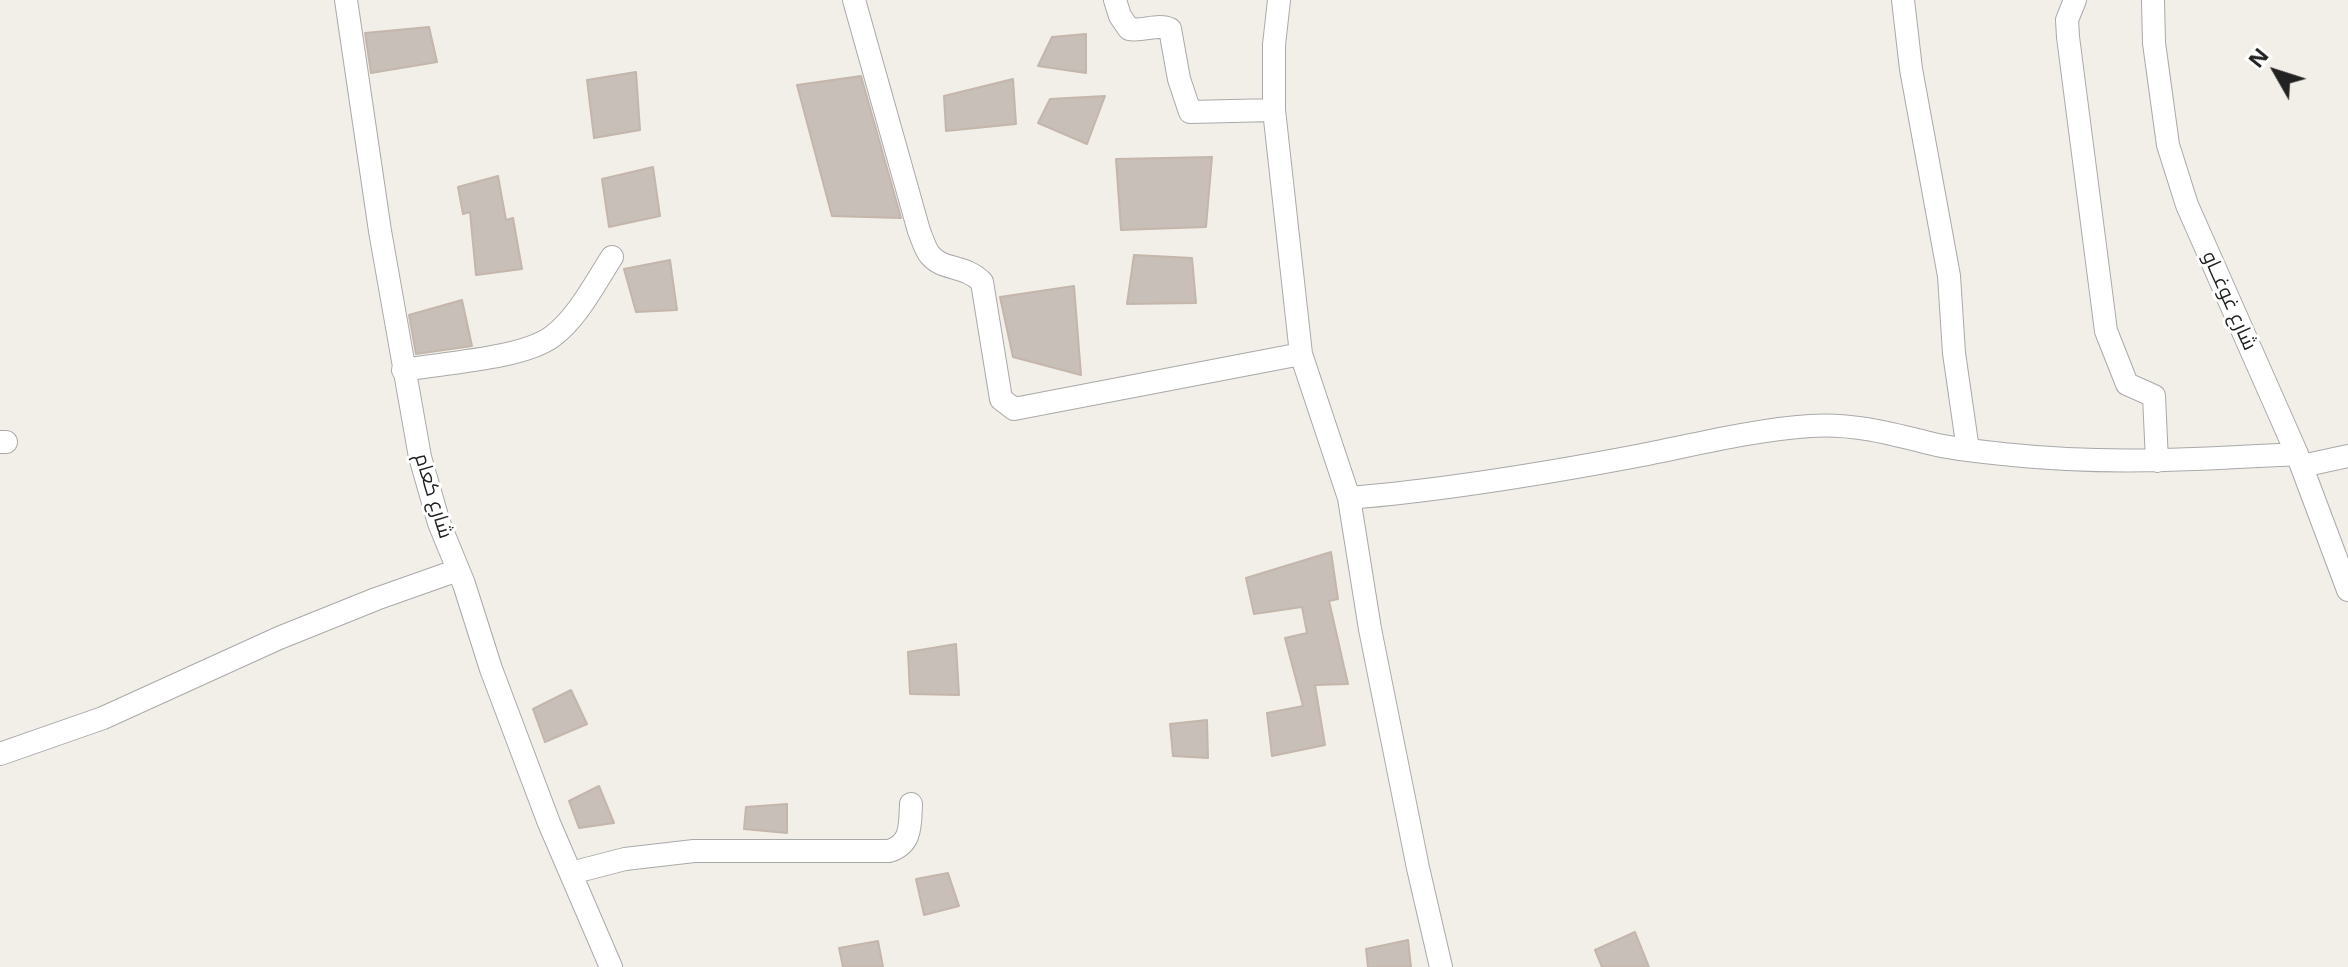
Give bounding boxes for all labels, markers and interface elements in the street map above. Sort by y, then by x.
north arrow [2236,32,2316,112]
text: N [2240,41,2275,73]
street label: شارع غوغــاو [2196,248,2262,354]
street label: شارع كعام [409,451,457,541]

